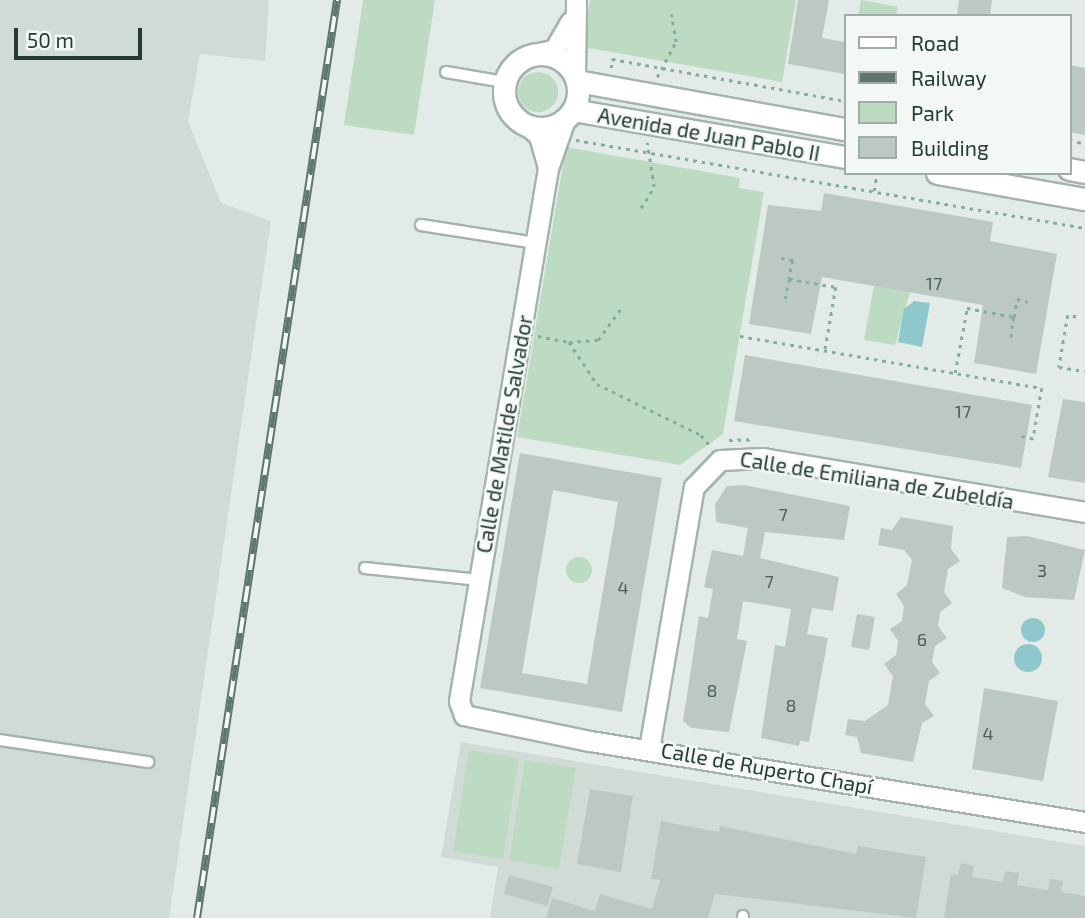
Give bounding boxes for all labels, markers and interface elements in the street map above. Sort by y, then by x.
scale bar [18,14,145,58]
legend [844,14,1071,175]
text: 50 m [27,27,74,52]
text: Road [911,30,959,55]
text: Railway [911,65,987,90]
text: Park [911,100,954,125]
street label: Avenida de Juan Pablo II [596,102,822,166]
text: Building [911,135,989,160]
house number: 17 [926,272,942,294]
street label: Calle de Matilde Salvador [471,313,537,555]
house number: 17 [955,400,971,422]
street label: Calle de Emiliana de Zubeldía [738,446,1016,514]
house number: 7 [778,503,788,525]
house number: 3 [1037,559,1047,581]
house number: 7 [764,570,774,592]
house number: 4 [617,576,629,598]
house number: 6 [917,628,927,650]
house number: 8 [707,679,717,701]
house number: 8 [786,694,796,716]
house number: 4 [982,722,994,744]
street label: Calle de Ruperto Chapí [659,737,875,799]

